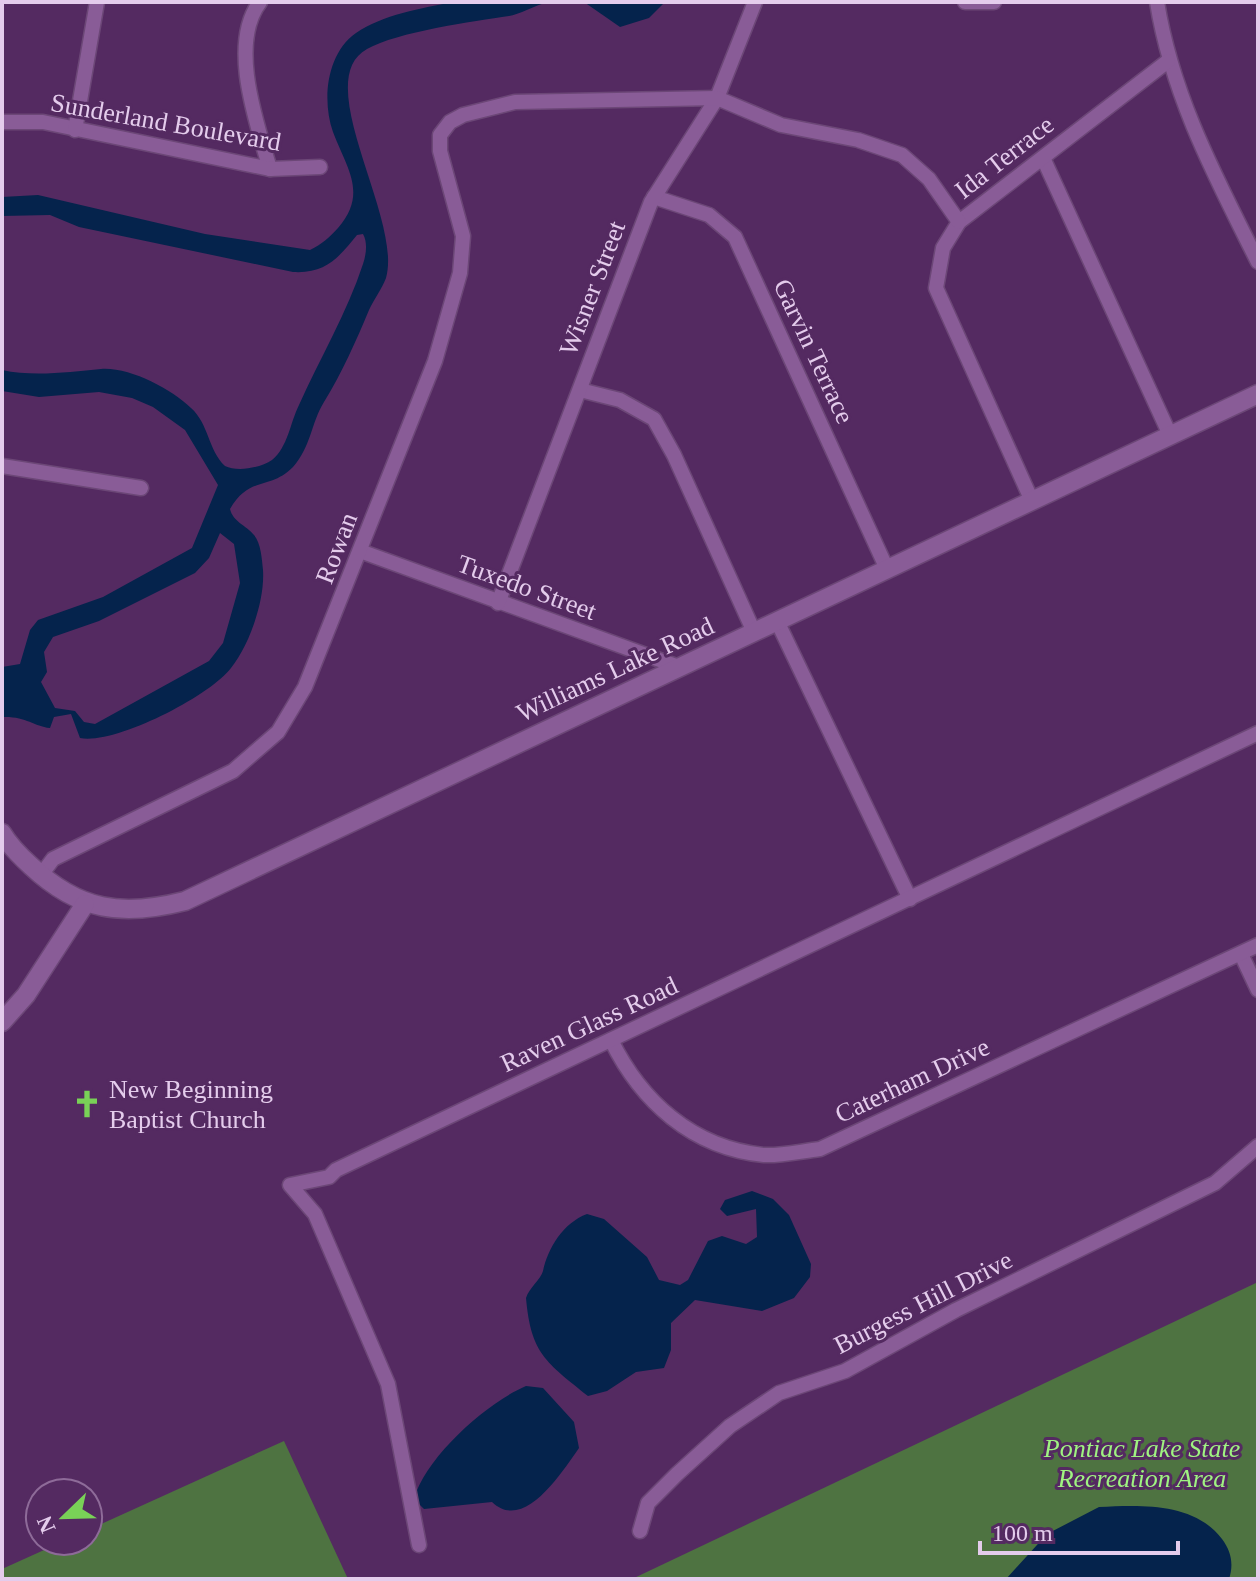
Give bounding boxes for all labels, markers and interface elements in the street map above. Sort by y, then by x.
street label: Sunderland Boulevard [49,88,283,157]
street label: Ida Terrace [949,110,1059,205]
street label: Wisner Street [554,216,632,359]
street label: Garvin Terrace [767,274,860,428]
street label: Rowan [310,509,363,588]
street label: Tuxedo Street [453,549,601,626]
street label: Williams Lake Road [512,611,718,728]
street label: Raven Glass Road [496,971,682,1078]
street label: Caterham Drive [831,1032,994,1129]
place label: New Beginning Baptist Church [109,1075,273,1134]
church icon: New Beginning Baptist Church [72,1089,102,1119]
street label: Burgess Hill Drive [829,1245,1017,1360]
park label: Pontiac Lake State Recreation Area [1043,1434,1240,1493]
north arrow [24,1477,104,1557]
scale bar [980,1505,1178,1555]
text: N [31,1512,61,1537]
text: 100 m [992,1520,1053,1546]

